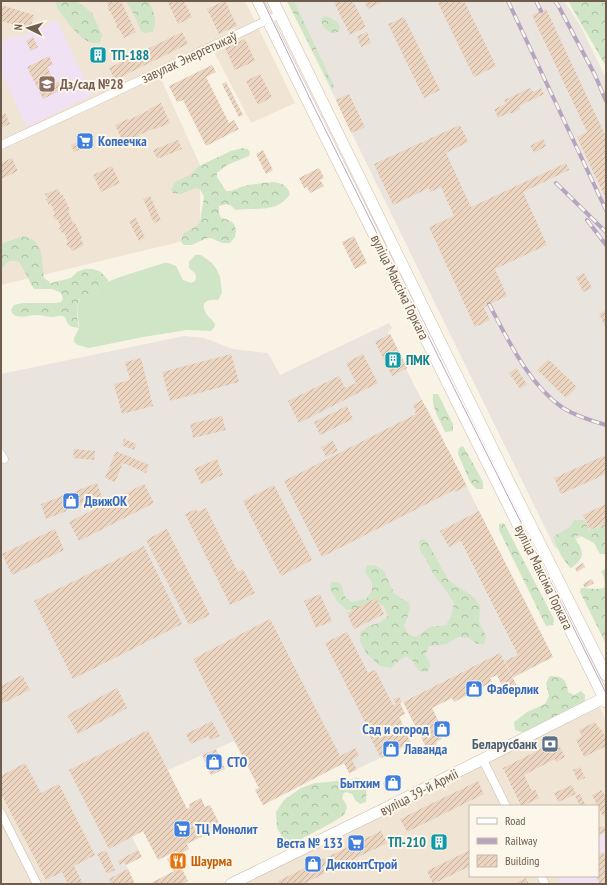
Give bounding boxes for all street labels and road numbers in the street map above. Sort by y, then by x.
street label: завулак Энергетыкаў [138,27,240,87]
street label: вуліца Максіма Горкага [367,232,433,342]
street label: вуліца Максіма Горкага [511,522,577,632]
street label: вуліца 39-й Арміі [377,765,461,819]

